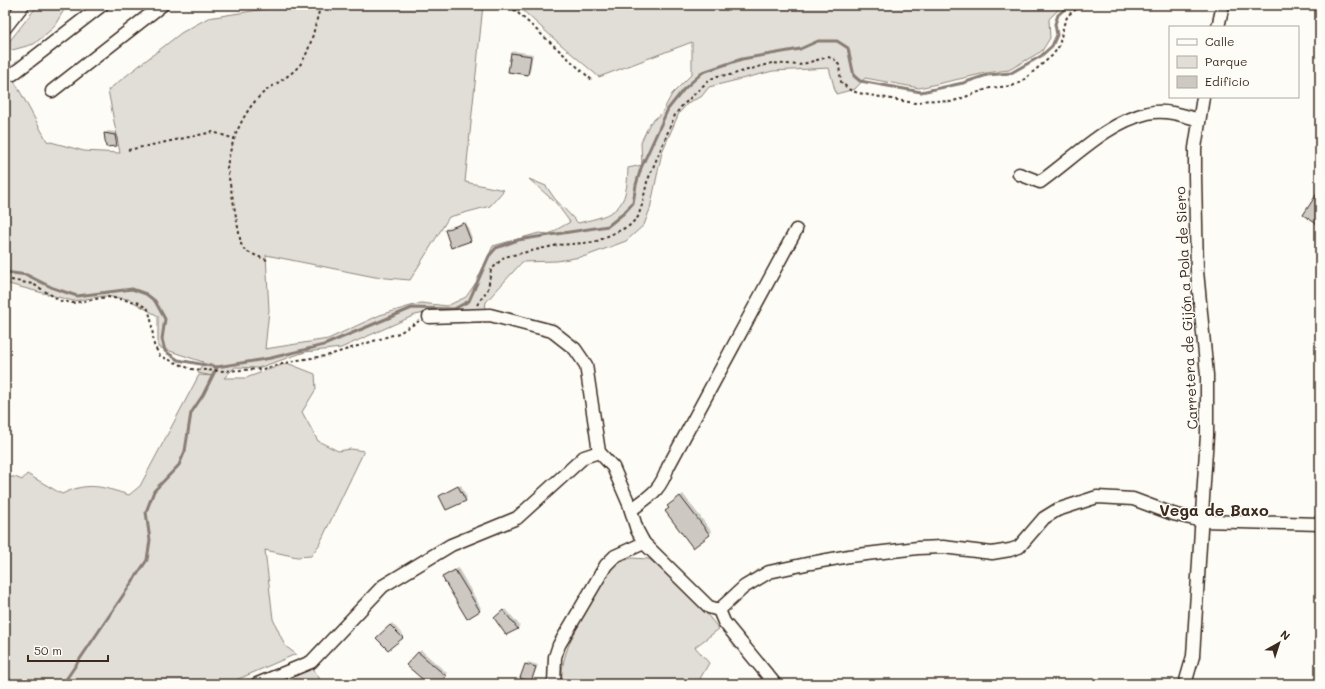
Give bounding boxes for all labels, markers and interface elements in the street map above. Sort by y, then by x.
legend [1169,26,1299,98]
text: Calle [1205,33,1235,49]
text: Parque [1205,53,1248,69]
text: Edificio [1205,73,1249,89]
street label: Carretera de Gijón a Pola de Siero [1170,186,1202,430]
district label: Vega de Baxo [1159,499,1269,520]
north arrow [1259,623,1299,663]
text: N [1278,626,1294,643]
scale bar [28,637,108,663]
text: 50 m [34,642,62,658]

